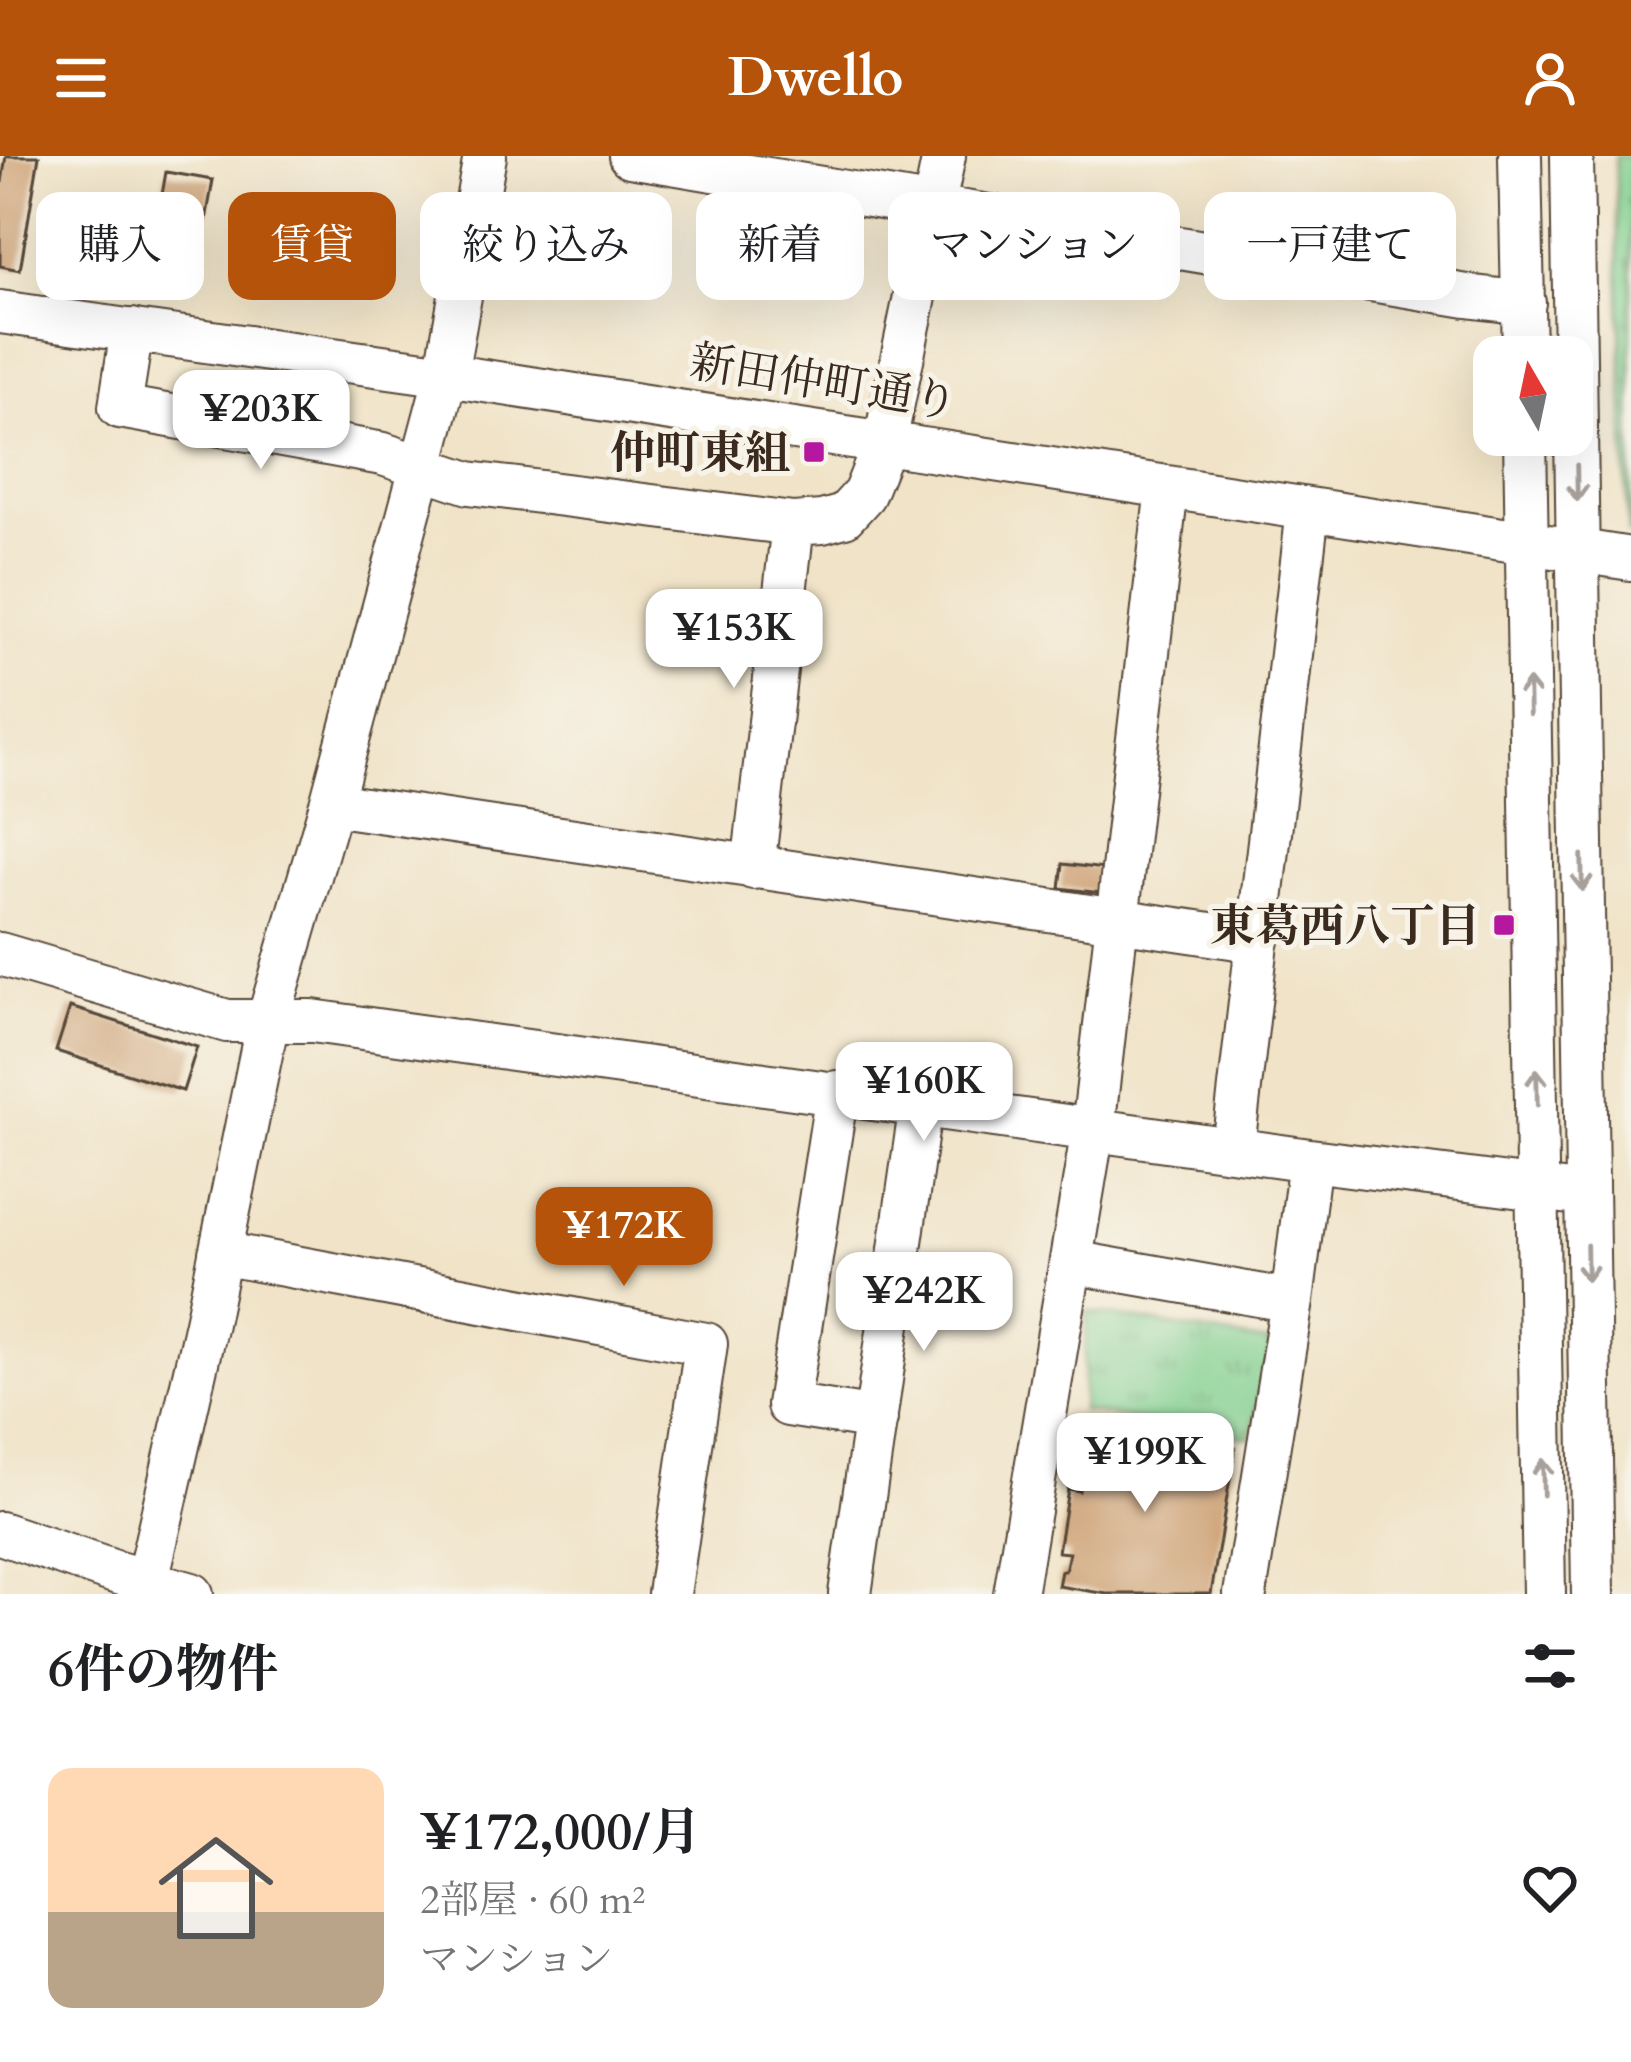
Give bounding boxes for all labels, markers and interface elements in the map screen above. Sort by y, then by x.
text: Dwello [727,42,904,115]
icon: menu [48,45,114,111]
icon: person [1517,45,1583,111]
chip: 購入 [36,192,204,300]
chip: 賃貸 [228,192,396,300]
chip: 絞り込み [420,192,672,300]
chip: 新着 [696,192,864,300]
chip: マンション [888,192,1180,300]
chip: 一戸建て [1204,192,1456,300]
street label: 新田仲町通り [686,331,962,434]
north arrow [1473,336,1593,456]
map controls [1473,336,1593,456]
pin: ¥203K [177,370,345,472]
text: ¥203K [200,382,322,435]
place label: 仲町東組 [610,423,790,484]
marker: 仲町東組 [801,439,827,465]
one-way arrow [1566,463,1588,502]
pin: ¥153K [650,589,818,691]
text: ¥153K [673,601,795,654]
one-way arrow [1518,678,1541,717]
one-way arrow [1571,853,1593,892]
place label: 東葛西八丁目 [1210,896,1480,957]
marker: 東葛西八丁目 [1491,912,1517,938]
pin: ¥160K [840,1042,1008,1144]
text: ¥160K [863,1054,985,1107]
one-way arrow [1526,1068,1549,1107]
pin: ¥172K [540,1187,708,1289]
text: ¥172K [563,1199,685,1252]
one-way arrow [1576,1243,1599,1282]
pin: ¥242K [840,1252,1008,1354]
text: ¥242K [863,1264,985,1317]
pin: ¥199K [1061,1413,1229,1515]
text: ¥199K [1084,1425,1206,1478]
one-way arrow [1532,1458,1554,1497]
icon: filters [1517,1633,1583,1699]
text: 6件の物件 [48,1635,278,1705]
text: ¥172,000/月 [420,1798,701,1868]
icon: home [144,1816,288,1960]
icon: heart [1517,1855,1583,1921]
text: 2部屋 · 60 m² [420,1874,645,1927]
text: マンション [420,1933,613,1986]

